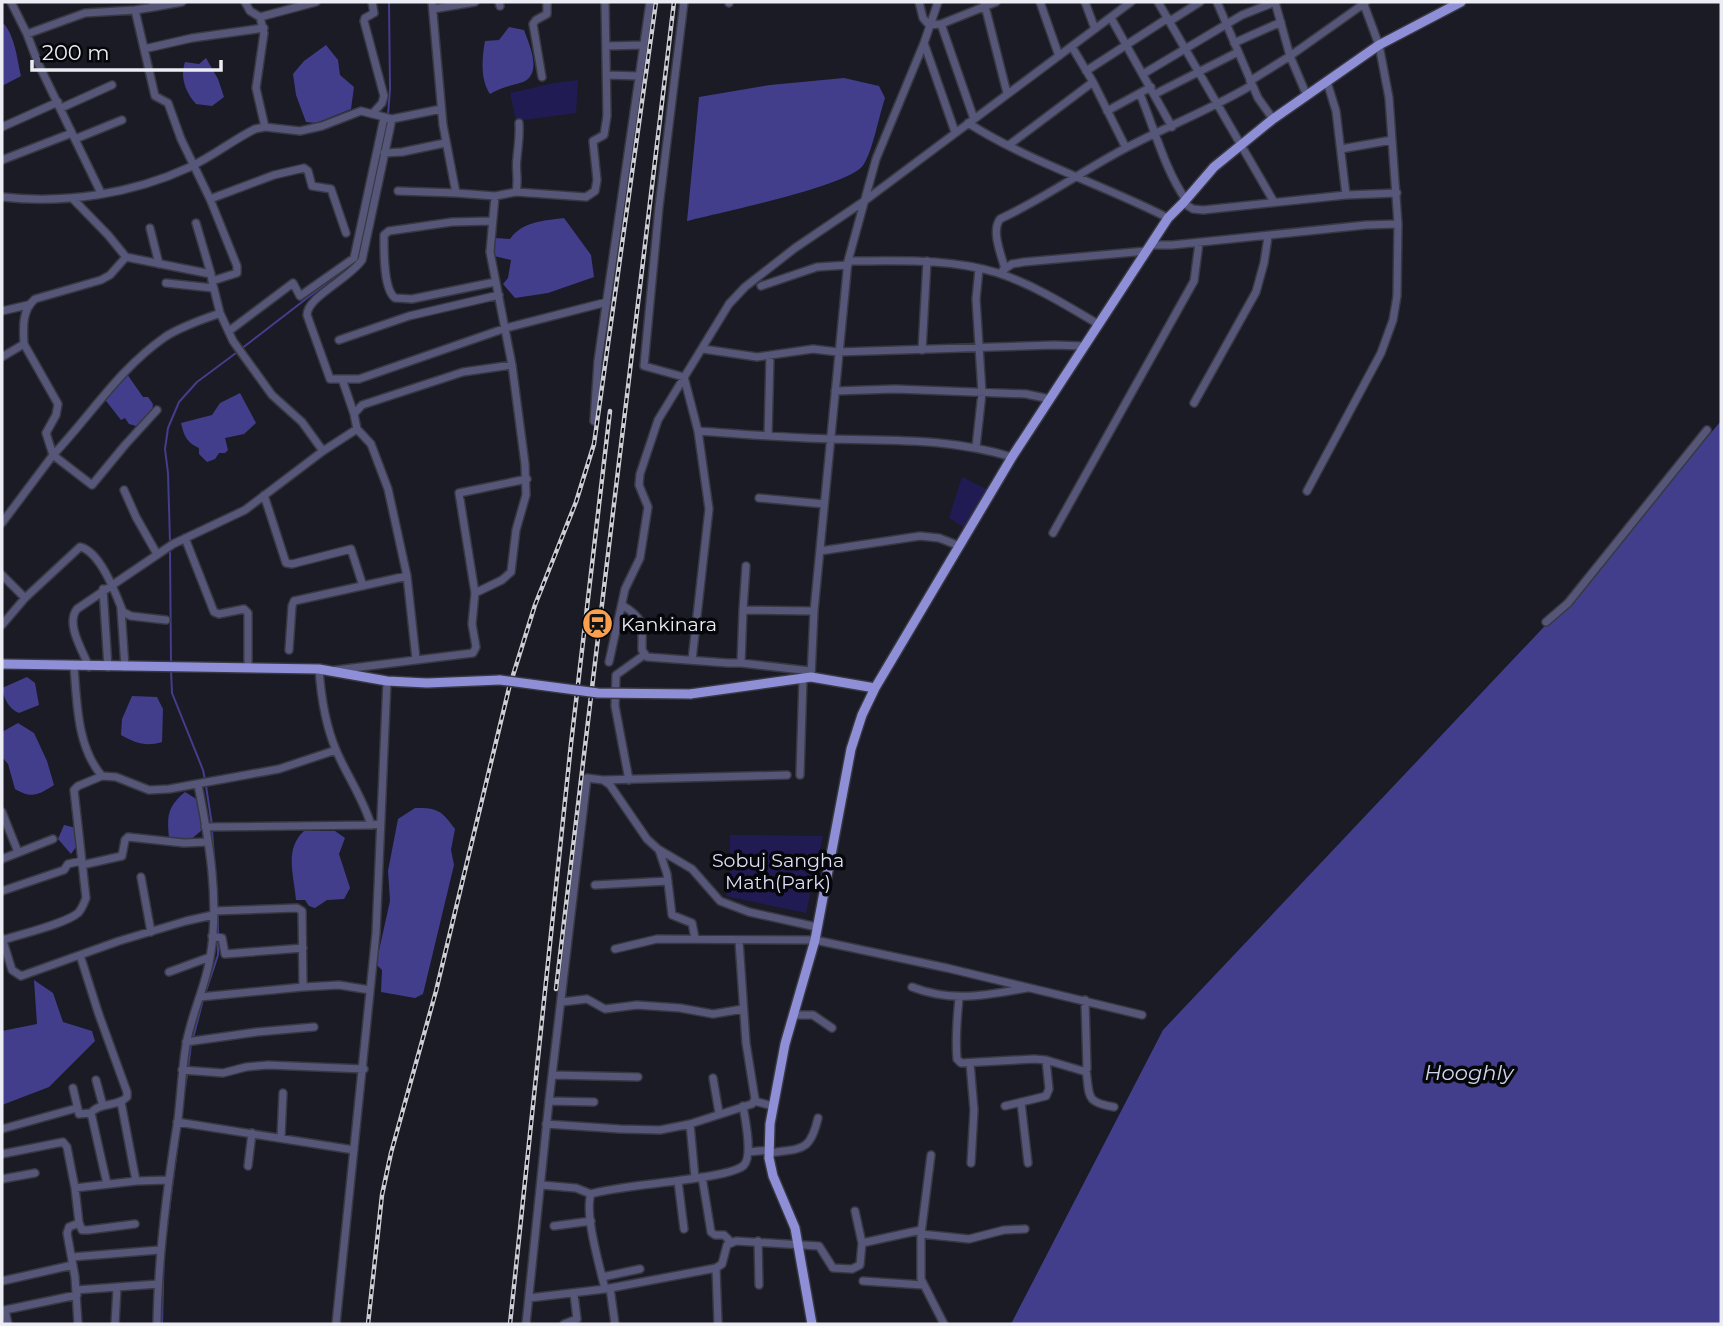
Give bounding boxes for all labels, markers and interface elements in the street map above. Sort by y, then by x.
scale bar [32,28,220,72]
text: 200 m [42,40,109,65]
station icon: Kankinara [581,607,615,641]
place label: Kankinara [621,613,717,636]
park label: Sobuj Sangha Math(Park) [712,849,844,894]
water label: Hooghly [1425,1060,1515,1085]

